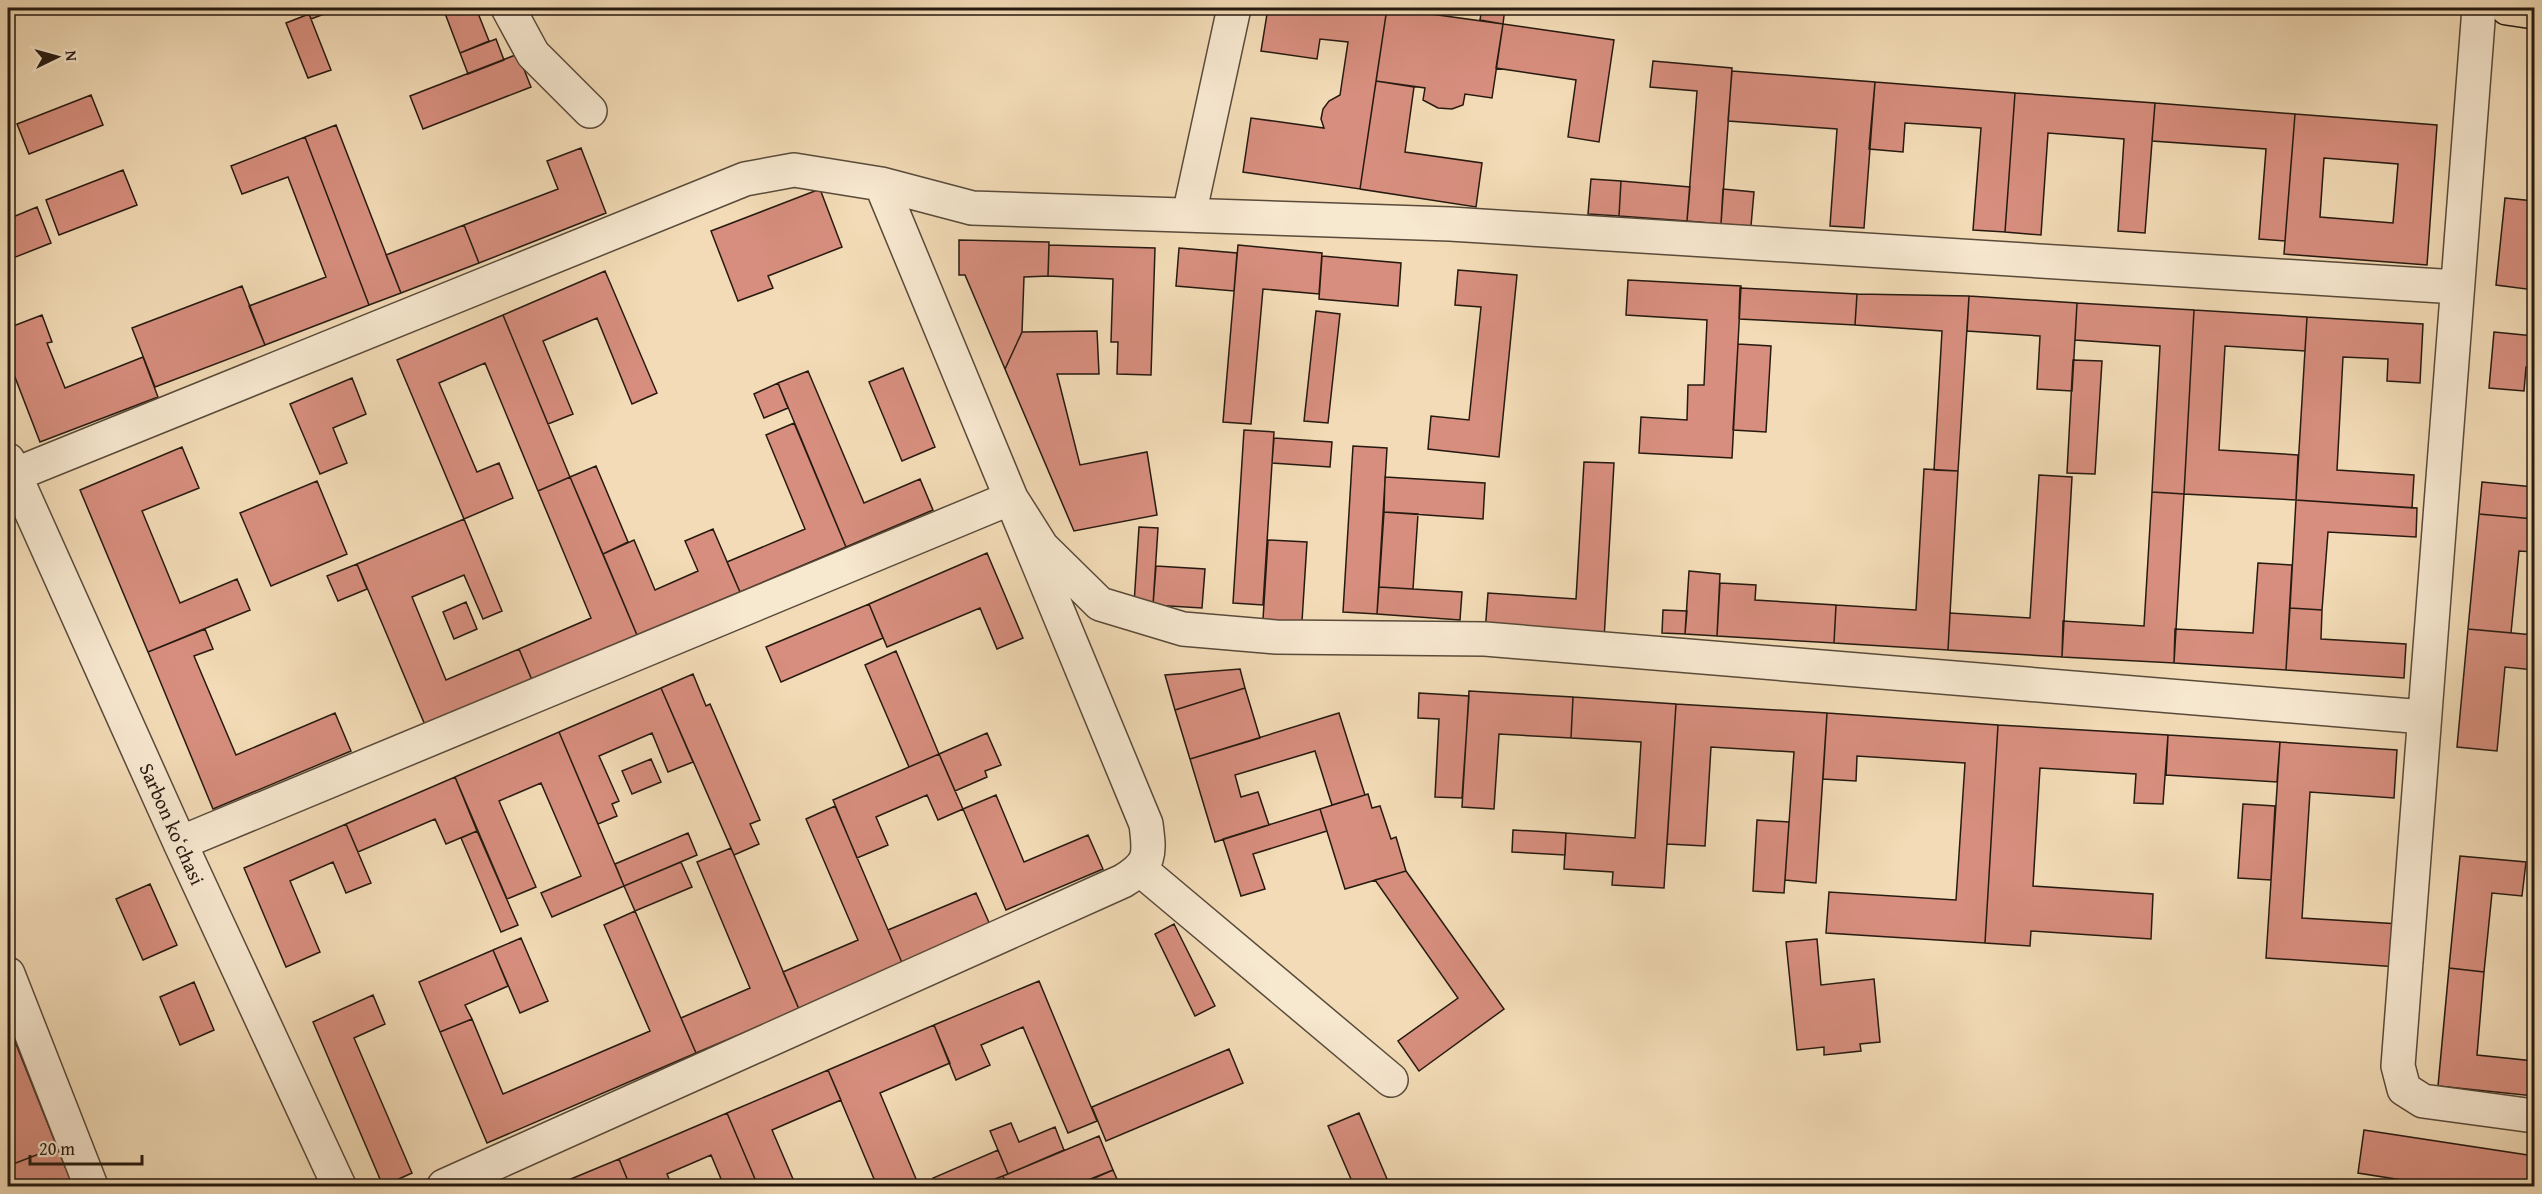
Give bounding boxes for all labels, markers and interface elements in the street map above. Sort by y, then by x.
north arrow [27,27,87,87]
text: N [60,49,84,62]
street label: Sarbon koʻchasi [133,758,212,890]
scale bar [30,1128,142,1166]
text: 20 m [39,1135,75,1162]

